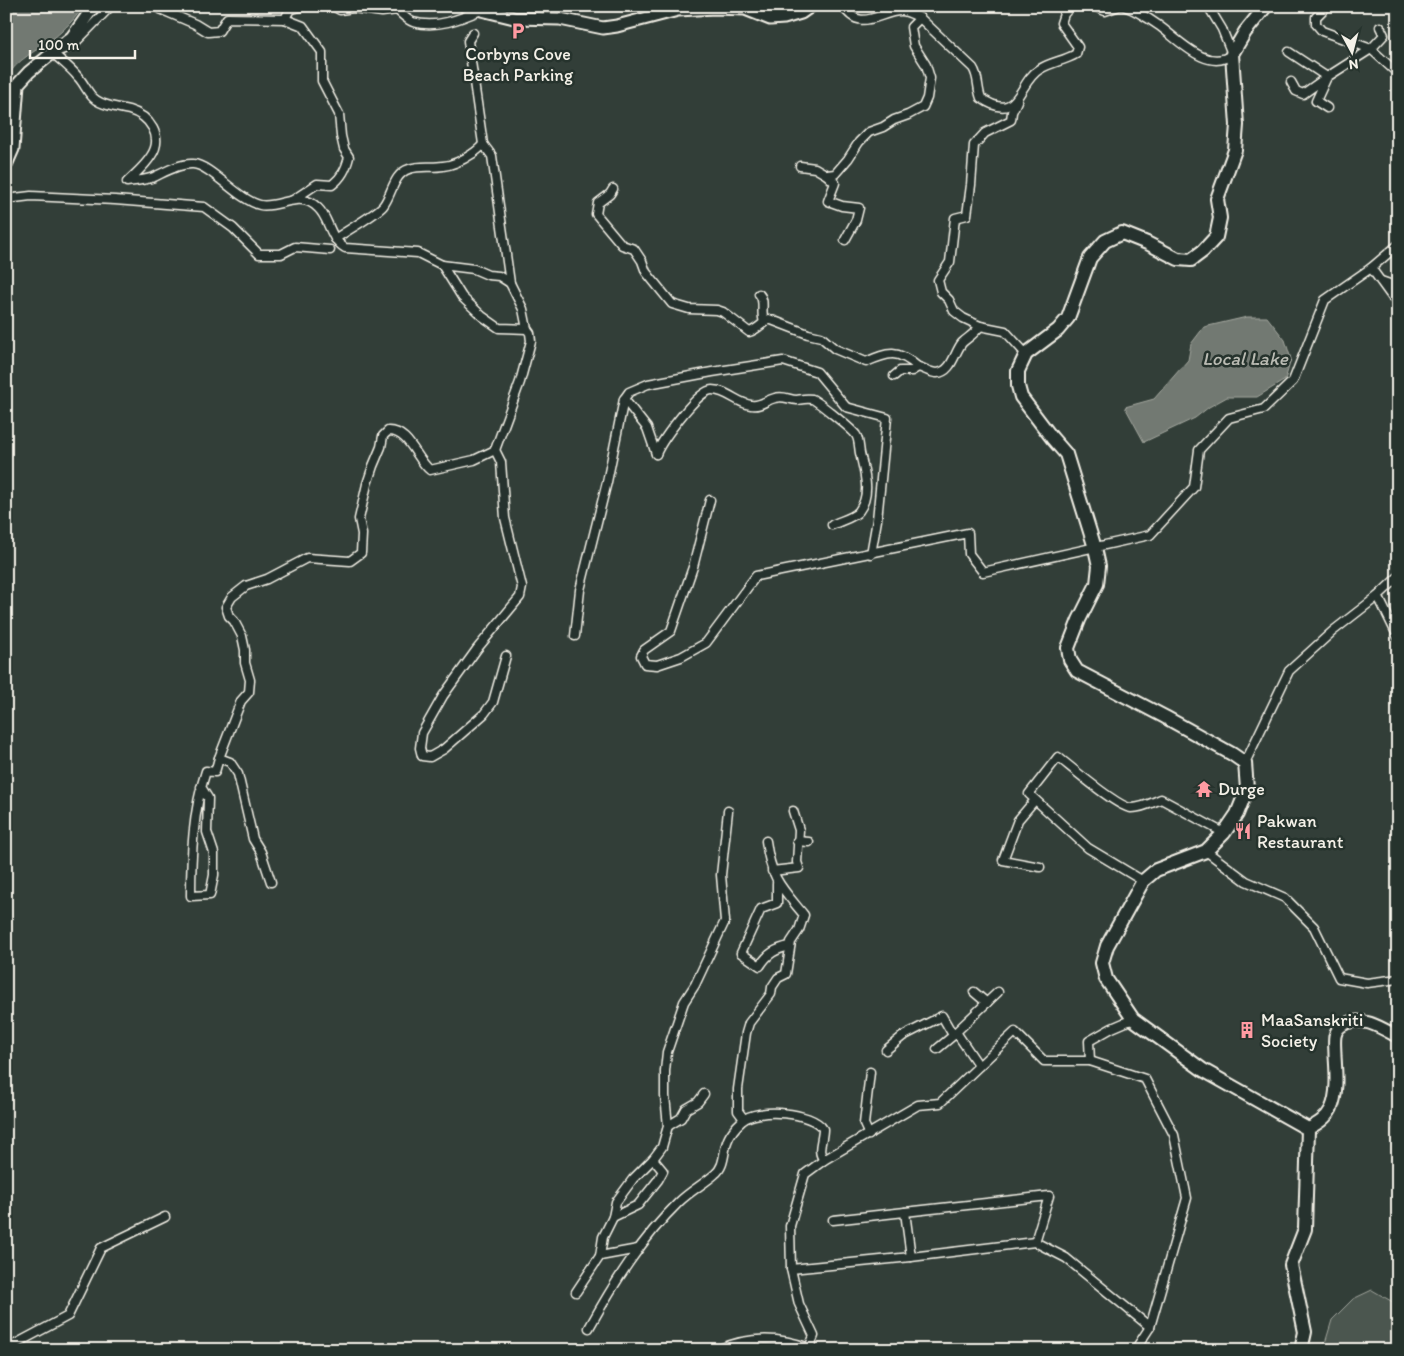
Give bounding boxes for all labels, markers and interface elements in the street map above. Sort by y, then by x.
parking icon: Corbyns Cove Beach Parking [508,21,528,41]
scale bar [30,28,135,60]
north arrow [1326,28,1376,78]
text: 100 m [38,36,80,54]
place label: Corbyns Cove Beach Parking [463,43,574,86]
text: N [1348,55,1359,73]
water label: Local Lake [1202,347,1289,370]
place label: Durge [1218,778,1265,800]
temple icon: Durge [1194,779,1214,799]
place label: Pakwan Restaurant [1257,810,1344,853]
restaurant icon: Pakwan Restaurant [1233,821,1253,841]
place label: MaaSanskriti Society [1261,1009,1363,1052]
building icon: MaaSanskriti Society [1237,1020,1257,1040]

